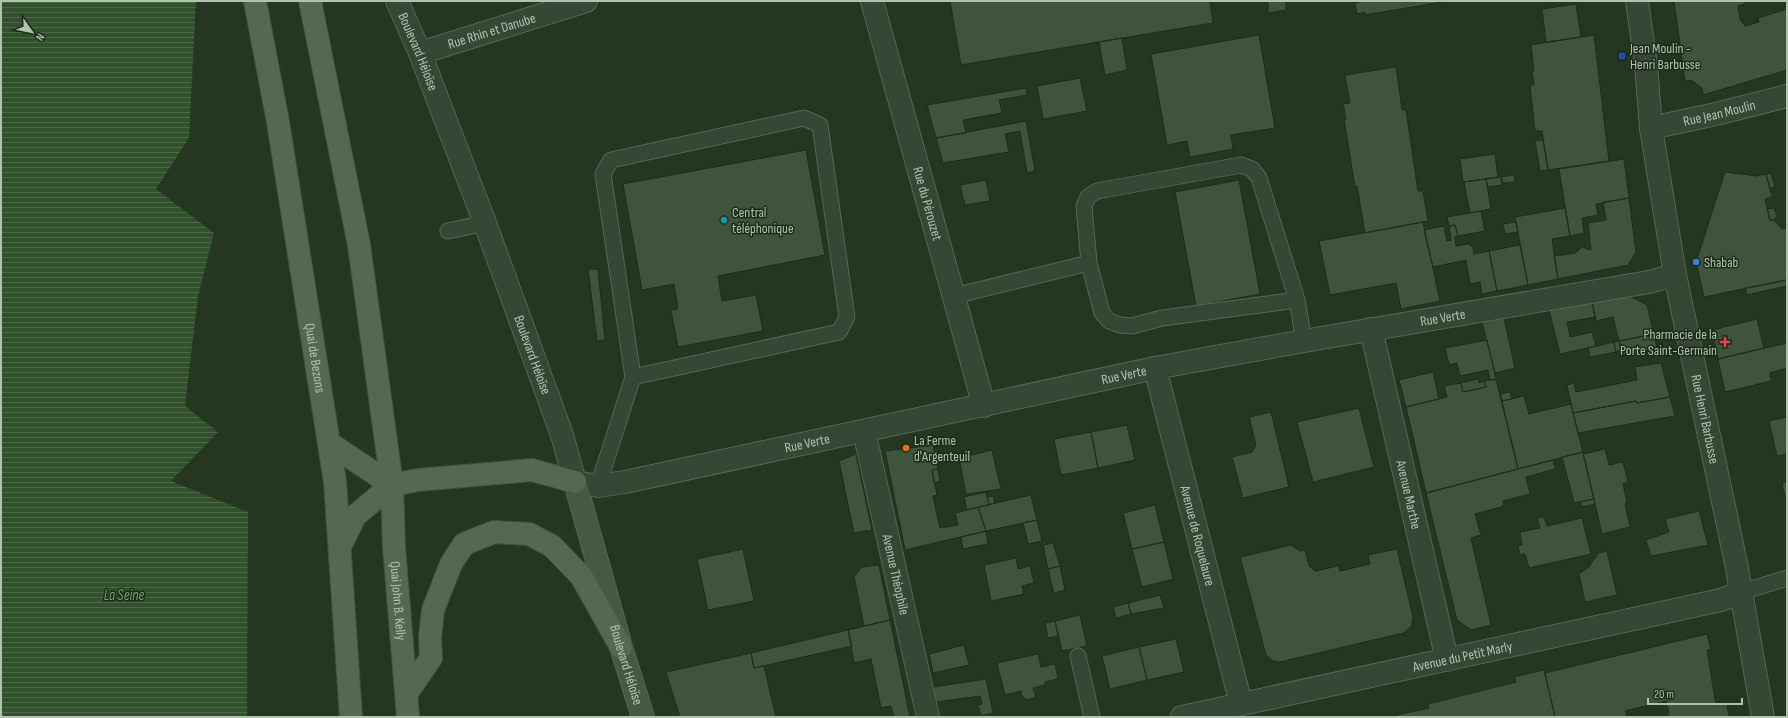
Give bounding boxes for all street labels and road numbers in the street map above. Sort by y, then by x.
street label: Rue Rhin et Danube [446,9,538,53]
street label: Boulevard Héloïse [394,10,442,93]
street label: Rue Jean Moulin [1682,96,1757,130]
street label: Rue du Pérouzet [909,165,946,242]
street label: Rue Verte [1419,306,1467,330]
street label: Boulevard Héloïse [510,313,555,397]
street label: Quai de Bezons [301,322,329,394]
street label: Rue Verte [1100,362,1148,388]
street label: Rue Henri Barbusse [1687,373,1723,465]
street label: Rue Verte [783,430,831,456]
street label: Avenue Marthe [1392,458,1425,531]
street label: Avenue de Roquelaure [1176,483,1218,588]
street label: Avenue Théophile [878,532,913,617]
street label: Quai John B. Kelly [386,561,410,641]
street label: Boulevard Héloïse [606,623,647,707]
street label: Avenue du Petit Marly [1410,637,1514,676]

